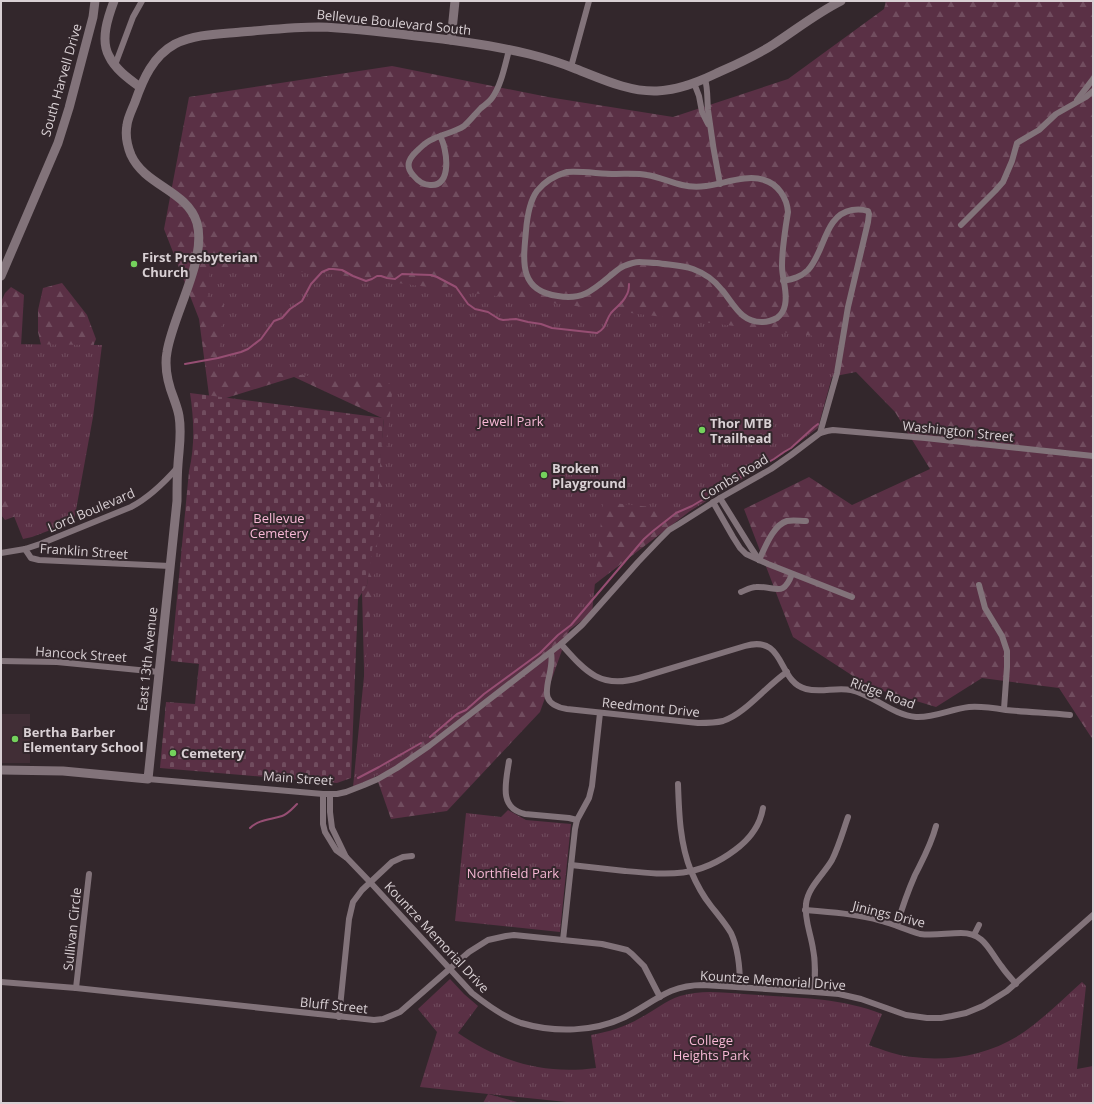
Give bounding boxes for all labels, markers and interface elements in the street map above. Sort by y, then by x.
street label: Bellevue Boulevard South [316,5,472,39]
street label: South Harvell Drive [36,21,86,139]
place label: First Presbyterian Church [142,248,258,281]
marker: First Presbyterian Church [129,259,139,269]
park label: Jewell Park [476,412,544,430]
place label: Thor MTB Trailhead [710,414,772,447]
street label: Washington Street [901,416,1015,446]
marker: Thor MTB Trailhead [697,425,707,435]
street label: Combs Road [697,450,771,504]
place label: Broken Playground [552,459,626,492]
marker: Broken Playground [539,470,549,480]
street label: Lord Boulevard [45,484,137,536]
park label: Bellevue Cemetery [250,509,309,542]
street label: Franklin Street [39,539,129,563]
street label: East 13th Avenue [133,606,161,712]
street label: Hancock Street [35,642,128,666]
street label: Ridge Road [848,673,918,713]
street label: Reedmont Drive [601,693,701,721]
place label: Bertha Barber Elementary School [23,723,144,756]
marker: Bertha Barber Elementary School [10,734,20,744]
place label: Cemetery [181,744,245,762]
marker: Cemetery [168,748,178,758]
street label: Main Street [263,767,334,789]
park label: Northfield Park [467,864,559,882]
street label: Kountze Memorial Drive [381,877,493,997]
street label: Sullivan Circle [59,886,85,972]
street label: Jinings Drive [849,896,927,932]
street label: Kountze Memorial Drive [699,966,847,994]
street label: Bluff Street [299,992,369,1018]
park label: College Heights Park [673,1031,749,1064]

